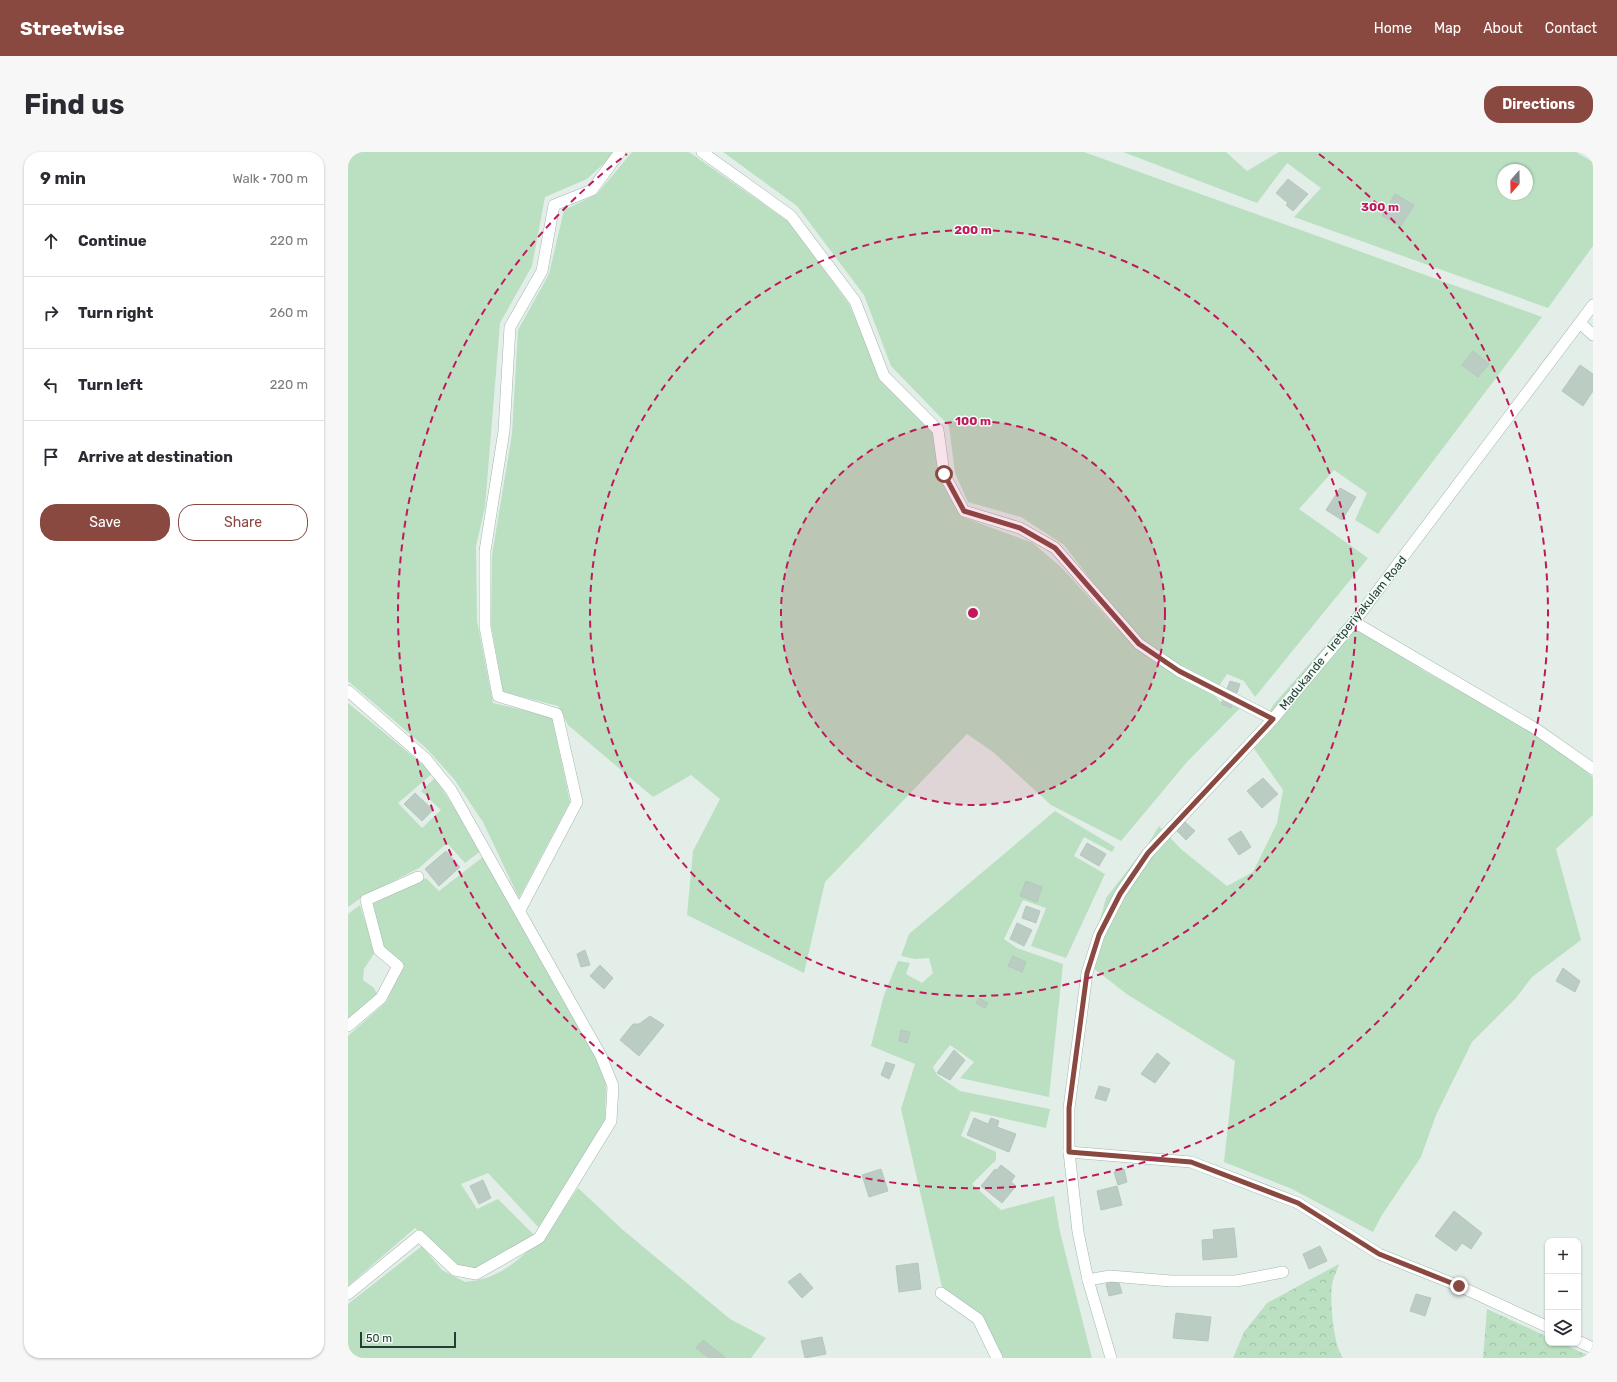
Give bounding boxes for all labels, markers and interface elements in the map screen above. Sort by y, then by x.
text: Streetwise [20,17,125,40]
text: Home [1374,20,1412,37]
text: Map [1434,20,1461,37]
text: About [1483,20,1523,37]
text: Contact [1545,20,1597,37]
button: Directions [1484,86,1593,123]
text: Find us [24,88,124,121]
north arrow [1497,164,1533,200]
text: 9 min [40,168,86,188]
text: Walk · 700 m [232,171,308,186]
text: 300 m [1361,200,1399,214]
text: 200 m [954,223,992,237]
icon: ahead [40,230,62,252]
text: Continue [78,232,147,250]
text: 220 m [270,233,308,248]
icon: right [40,302,62,324]
text: Turn right [78,304,153,322]
text: 260 m [270,305,308,320]
icon: left [40,374,62,396]
text: Turn left [78,376,143,394]
text: 220 m [270,377,308,392]
text: 100 m [955,414,991,428]
icon: arrive [40,446,62,468]
text: Arrive at destination [78,448,233,466]
route start [935,465,953,483]
button: Save [40,504,170,541]
button: Share [178,504,308,541]
street label: Madukande - Iretperiyakulam Road [1276,553,1410,713]
centre of rings [966,606,980,620]
map controls [1545,1238,1581,1346]
button: + [1545,1238,1581,1274]
button: − [1545,1274,1581,1310]
route end [1450,1277,1468,1295]
button: layers [1545,1310,1581,1346]
scale bar [360,1330,456,1349]
text: 50 m [366,1332,392,1345]

